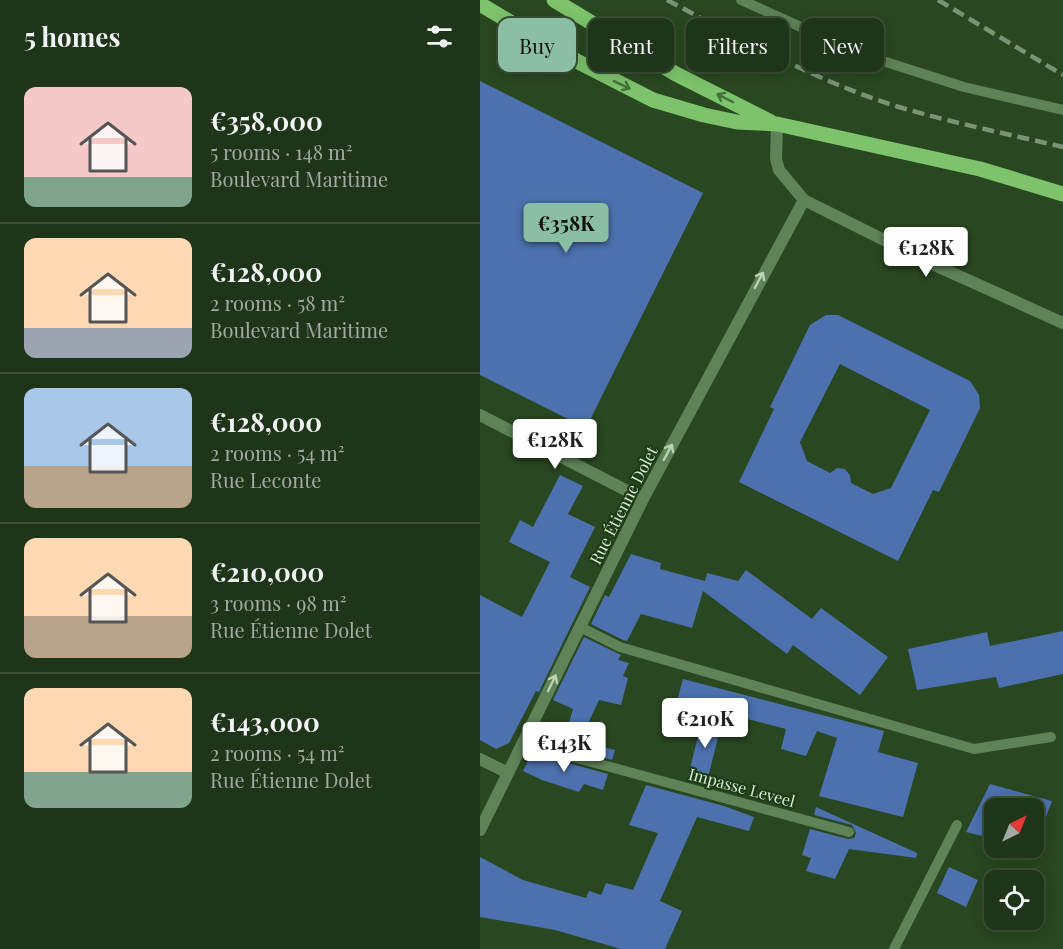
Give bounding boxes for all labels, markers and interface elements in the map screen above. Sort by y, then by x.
chip: Buy [498,18,576,72]
chip: Rent [588,18,674,72]
chip: Filters [686,18,789,72]
chip: New [801,18,884,72]
text: 5 homes [24,19,120,54]
icon: filters [423,20,456,53]
one-way arrow [612,80,630,92]
one-way arrow [716,92,734,104]
text: €358,000 [210,103,323,138]
icon: home [72,111,144,183]
text: 5 rooms · 148 m² [210,138,353,165]
text: Boulevard Maritime [210,165,388,192]
pin: €358K [524,203,608,254]
text: €358K [538,209,594,236]
pin: €128K [884,227,968,278]
text: €128K [898,233,954,260]
text: €128,000 [210,254,322,289]
icon: home [72,262,144,334]
one-way arrow [753,272,765,289]
text: 2 rooms · 58 m² [210,289,345,316]
text: Boulevard Maritime [210,316,388,343]
text: €128,000 [210,404,322,439]
icon: home [72,412,144,484]
pin: €128K [513,419,597,470]
text: €128K [527,425,583,452]
text: 2 rooms · 54 m² [210,439,345,466]
street label: Rue Étienne Dolet [584,442,662,567]
one-way arrow [663,444,674,462]
text: Rue Leconte [210,466,321,493]
text: €210,000 [210,554,324,589]
icon: home [72,562,144,634]
text: 3 rooms · 98 m² [210,589,346,616]
text: Rue Étienne Dolet [210,616,372,643]
one-way arrow [546,675,558,692]
pin: €210K [663,698,747,749]
text: €143,000 [210,704,320,739]
text: €210K [676,704,734,731]
icon: home [72,712,144,784]
pin: €143K [522,722,606,773]
text: €143K [537,728,591,755]
text: 2 rooms · 54 m² [210,739,345,766]
street label: Impasse Leveel [687,763,798,811]
text: Rue Étienne Dolet [210,766,372,793]
north arrow [984,798,1044,858]
map controls [984,798,1044,930]
button: locate [984,870,1044,930]

